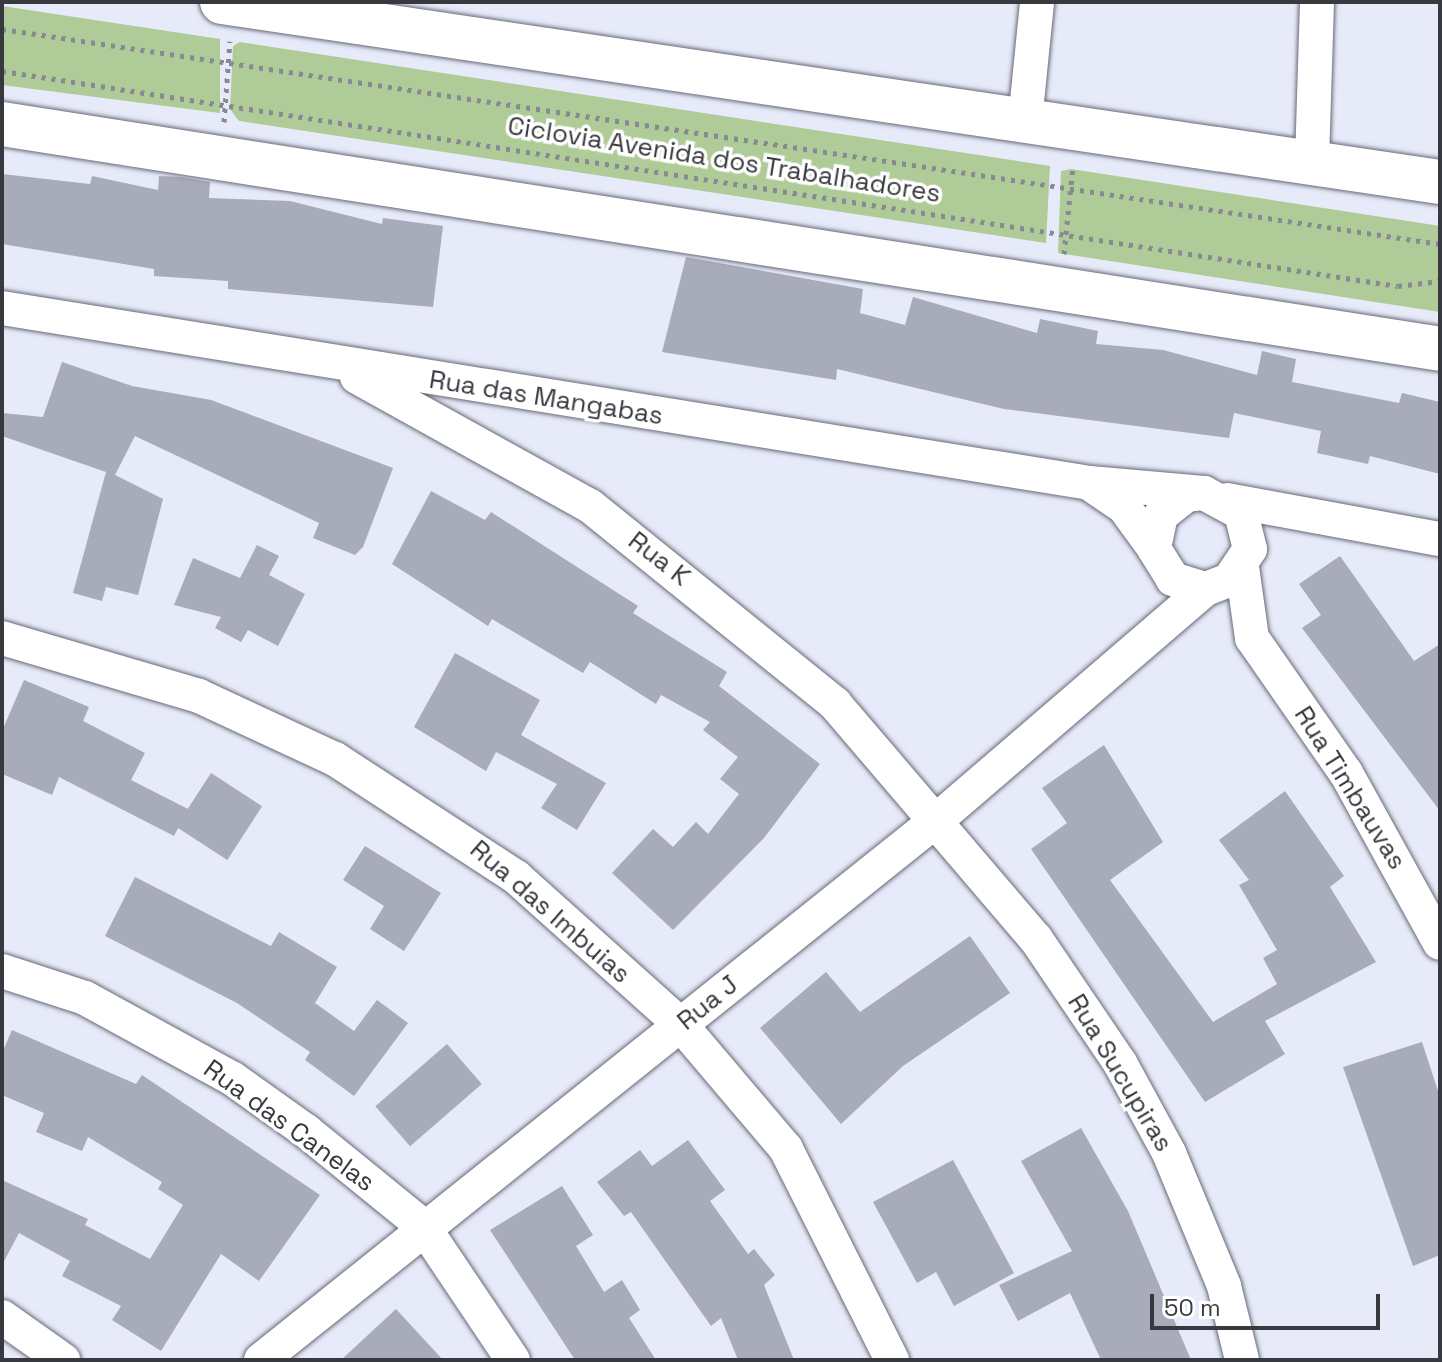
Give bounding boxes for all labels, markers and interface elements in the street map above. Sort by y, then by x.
street label: Ciclovia Avenida dos Trabalhadores [505,110,943,210]
street label: Rua das Mangabas [427,364,665,432]
street label: Rua K [622,525,696,593]
street label: Rua Timbauvas [1287,700,1413,876]
street label: Rua das Imbuias [463,834,637,990]
street label: Rua J [671,969,745,1037]
street label: Rua Sucupiras [1061,989,1179,1157]
street label: Rua das Canelas [197,1053,381,1199]
scale bar [1154,1278,1384,1328]
text: 50 m [1164,1292,1221,1323]

